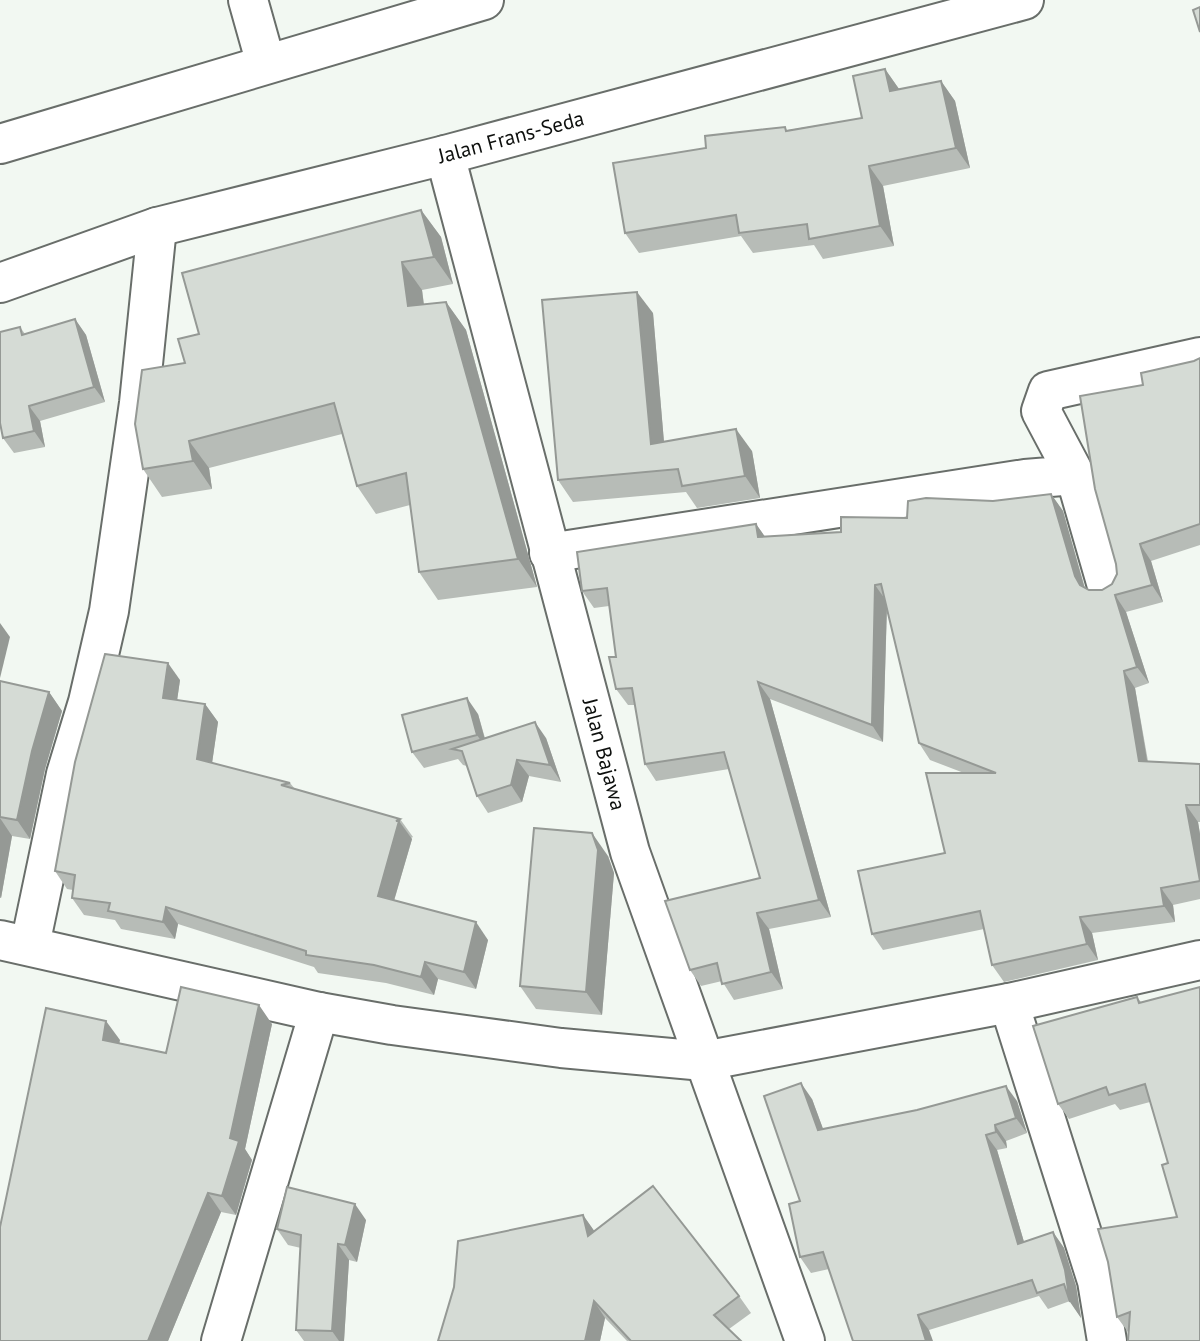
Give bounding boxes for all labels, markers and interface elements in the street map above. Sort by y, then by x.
street label: Jalan Frans-Seda [434,104,587,169]
street label: Jalan Bajawa [577,694,632,813]

